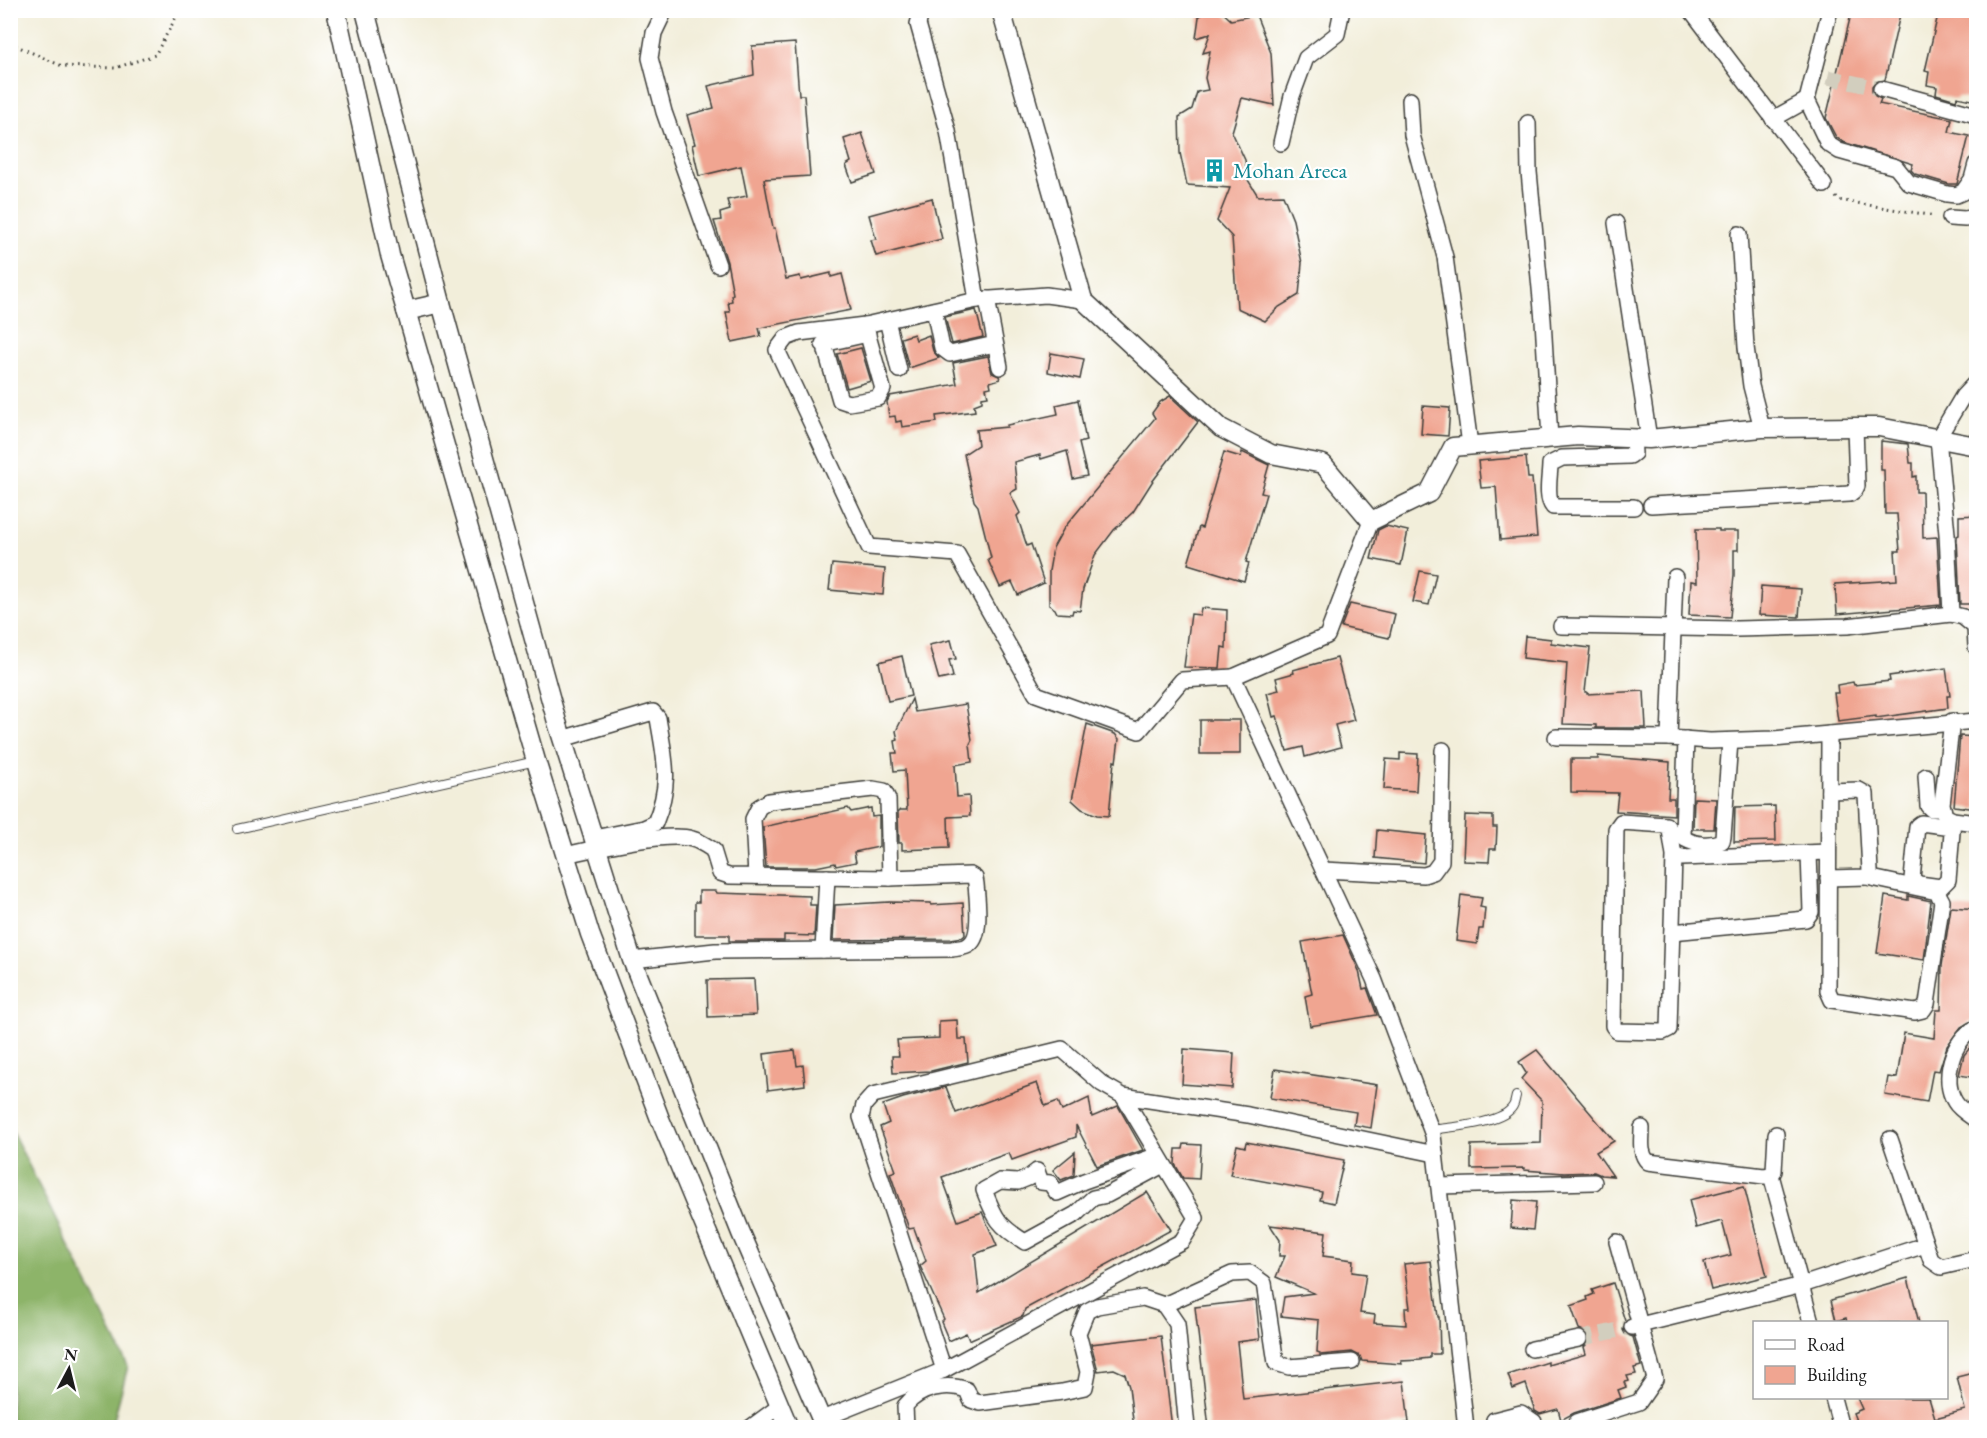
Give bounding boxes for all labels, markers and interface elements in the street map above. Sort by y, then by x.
place label: Mohan Areca [1233,156,1348,185]
building icon: Mohan Areca [1202,157,1228,183]
legend [1753,1321,1948,1399]
text: Road [1807,1333,1846,1356]
north arrow [39,1339,99,1399]
text: N [63,1343,79,1366]
text: Building [1807,1363,1867,1386]

